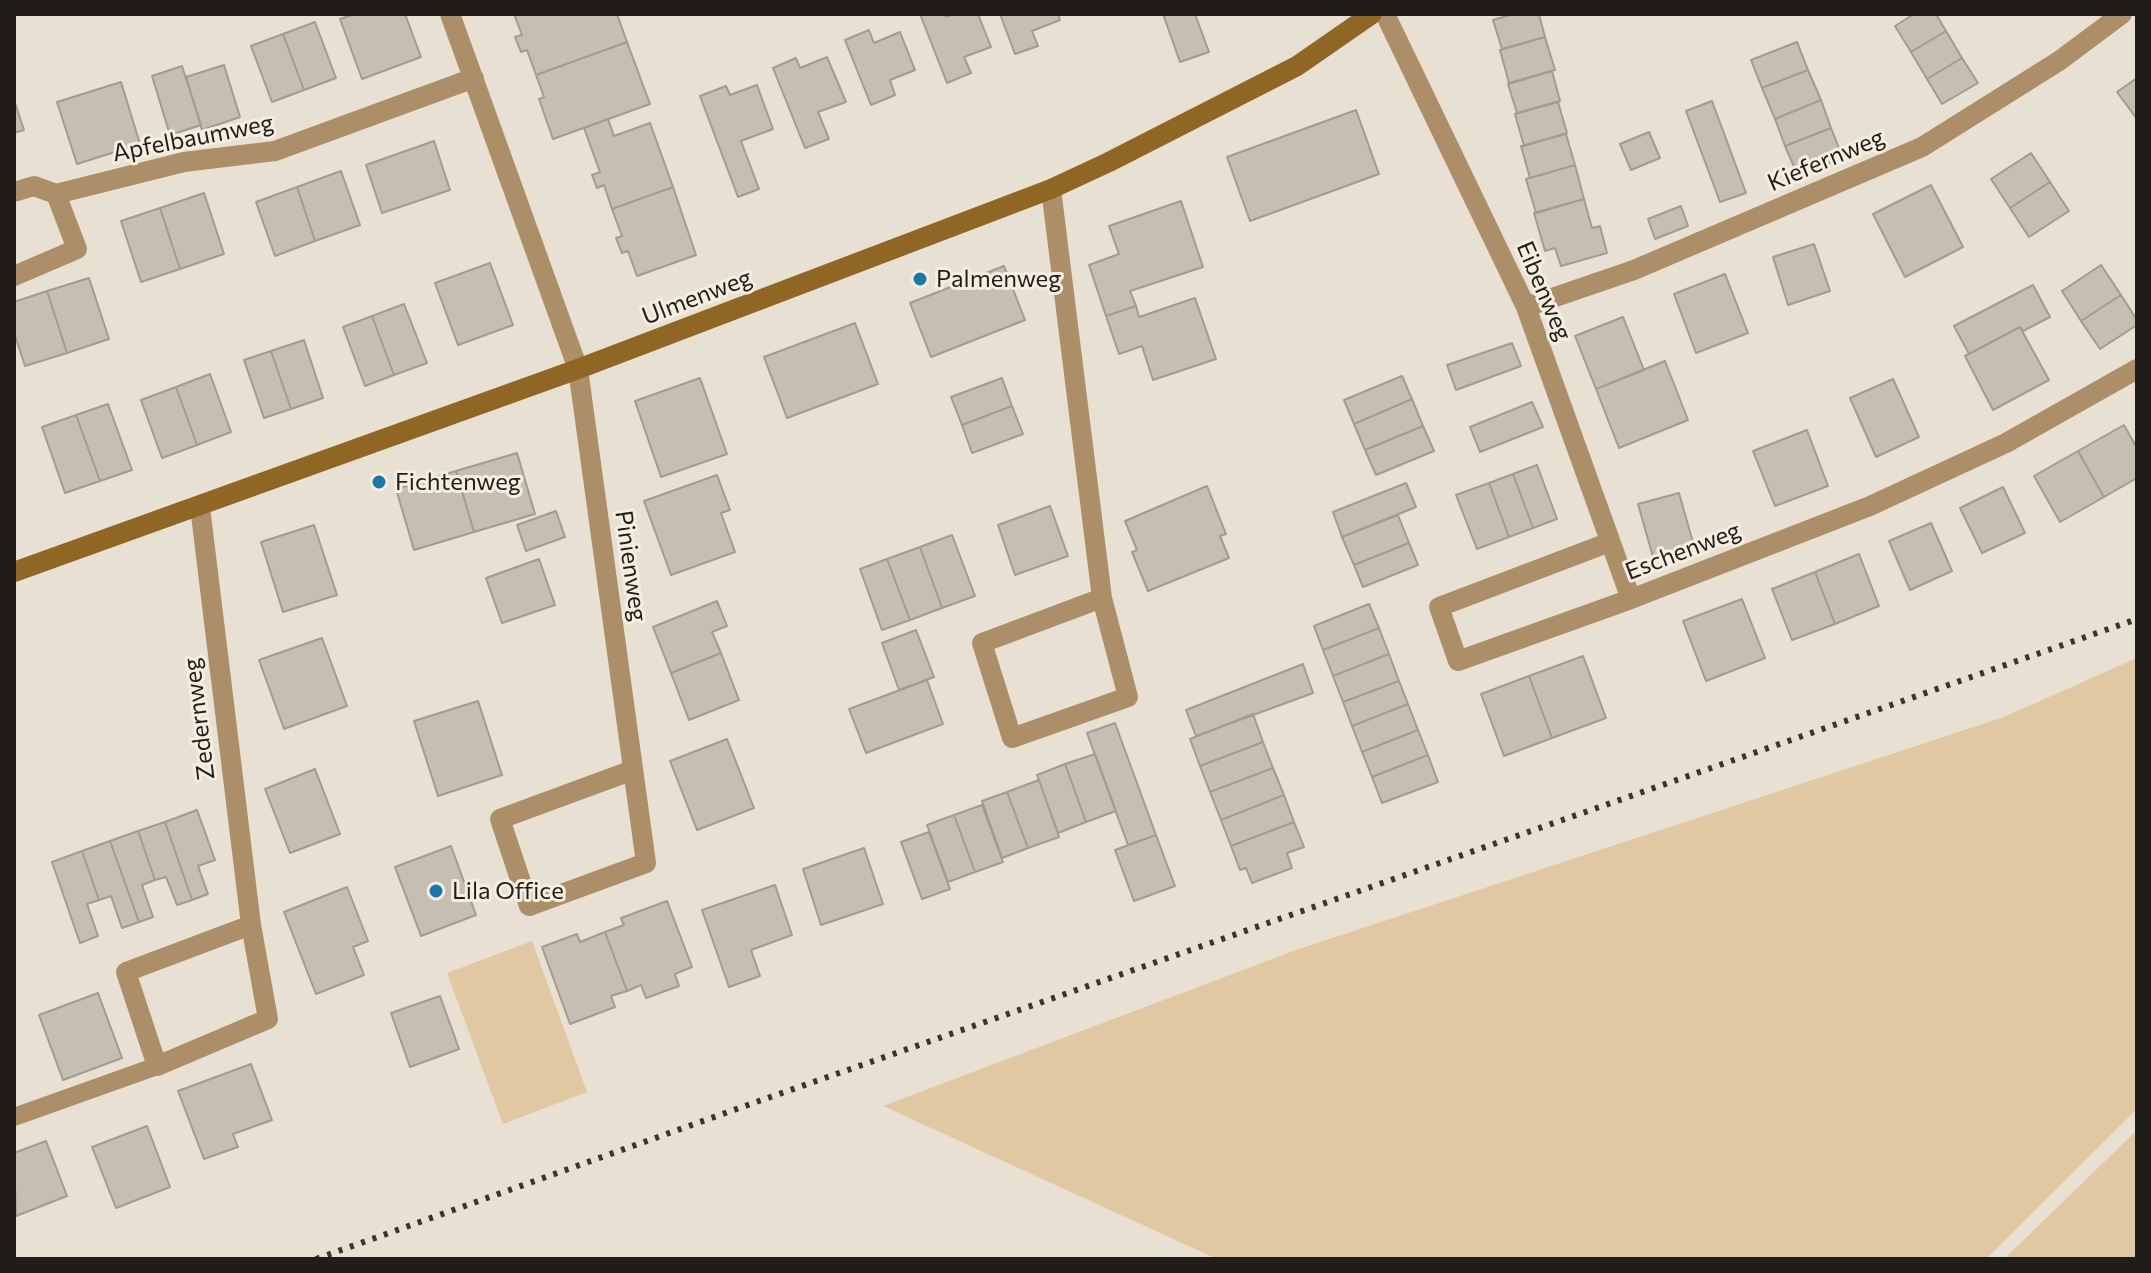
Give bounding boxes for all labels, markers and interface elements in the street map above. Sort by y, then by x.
street label: Apfelbaumweg [110,108,276,168]
street label: Kiefernweg [1763,123,1889,197]
street label: Eibenweg [1510,237,1578,345]
street label: Ulmenweg [638,263,756,331]
place label: Palmenweg [936,265,1061,293]
marker: Palmenweg [911,270,929,288]
place label: Fichtenweg [395,468,521,496]
marker: Fichtenweg [370,473,388,491]
street label: Pinienweg [609,509,653,623]
street label: Eschenweg [1621,516,1745,586]
street label: Zedernweg [177,656,221,782]
place label: Lila Office [452,877,564,905]
marker: Lila Office [427,882,445,900]

